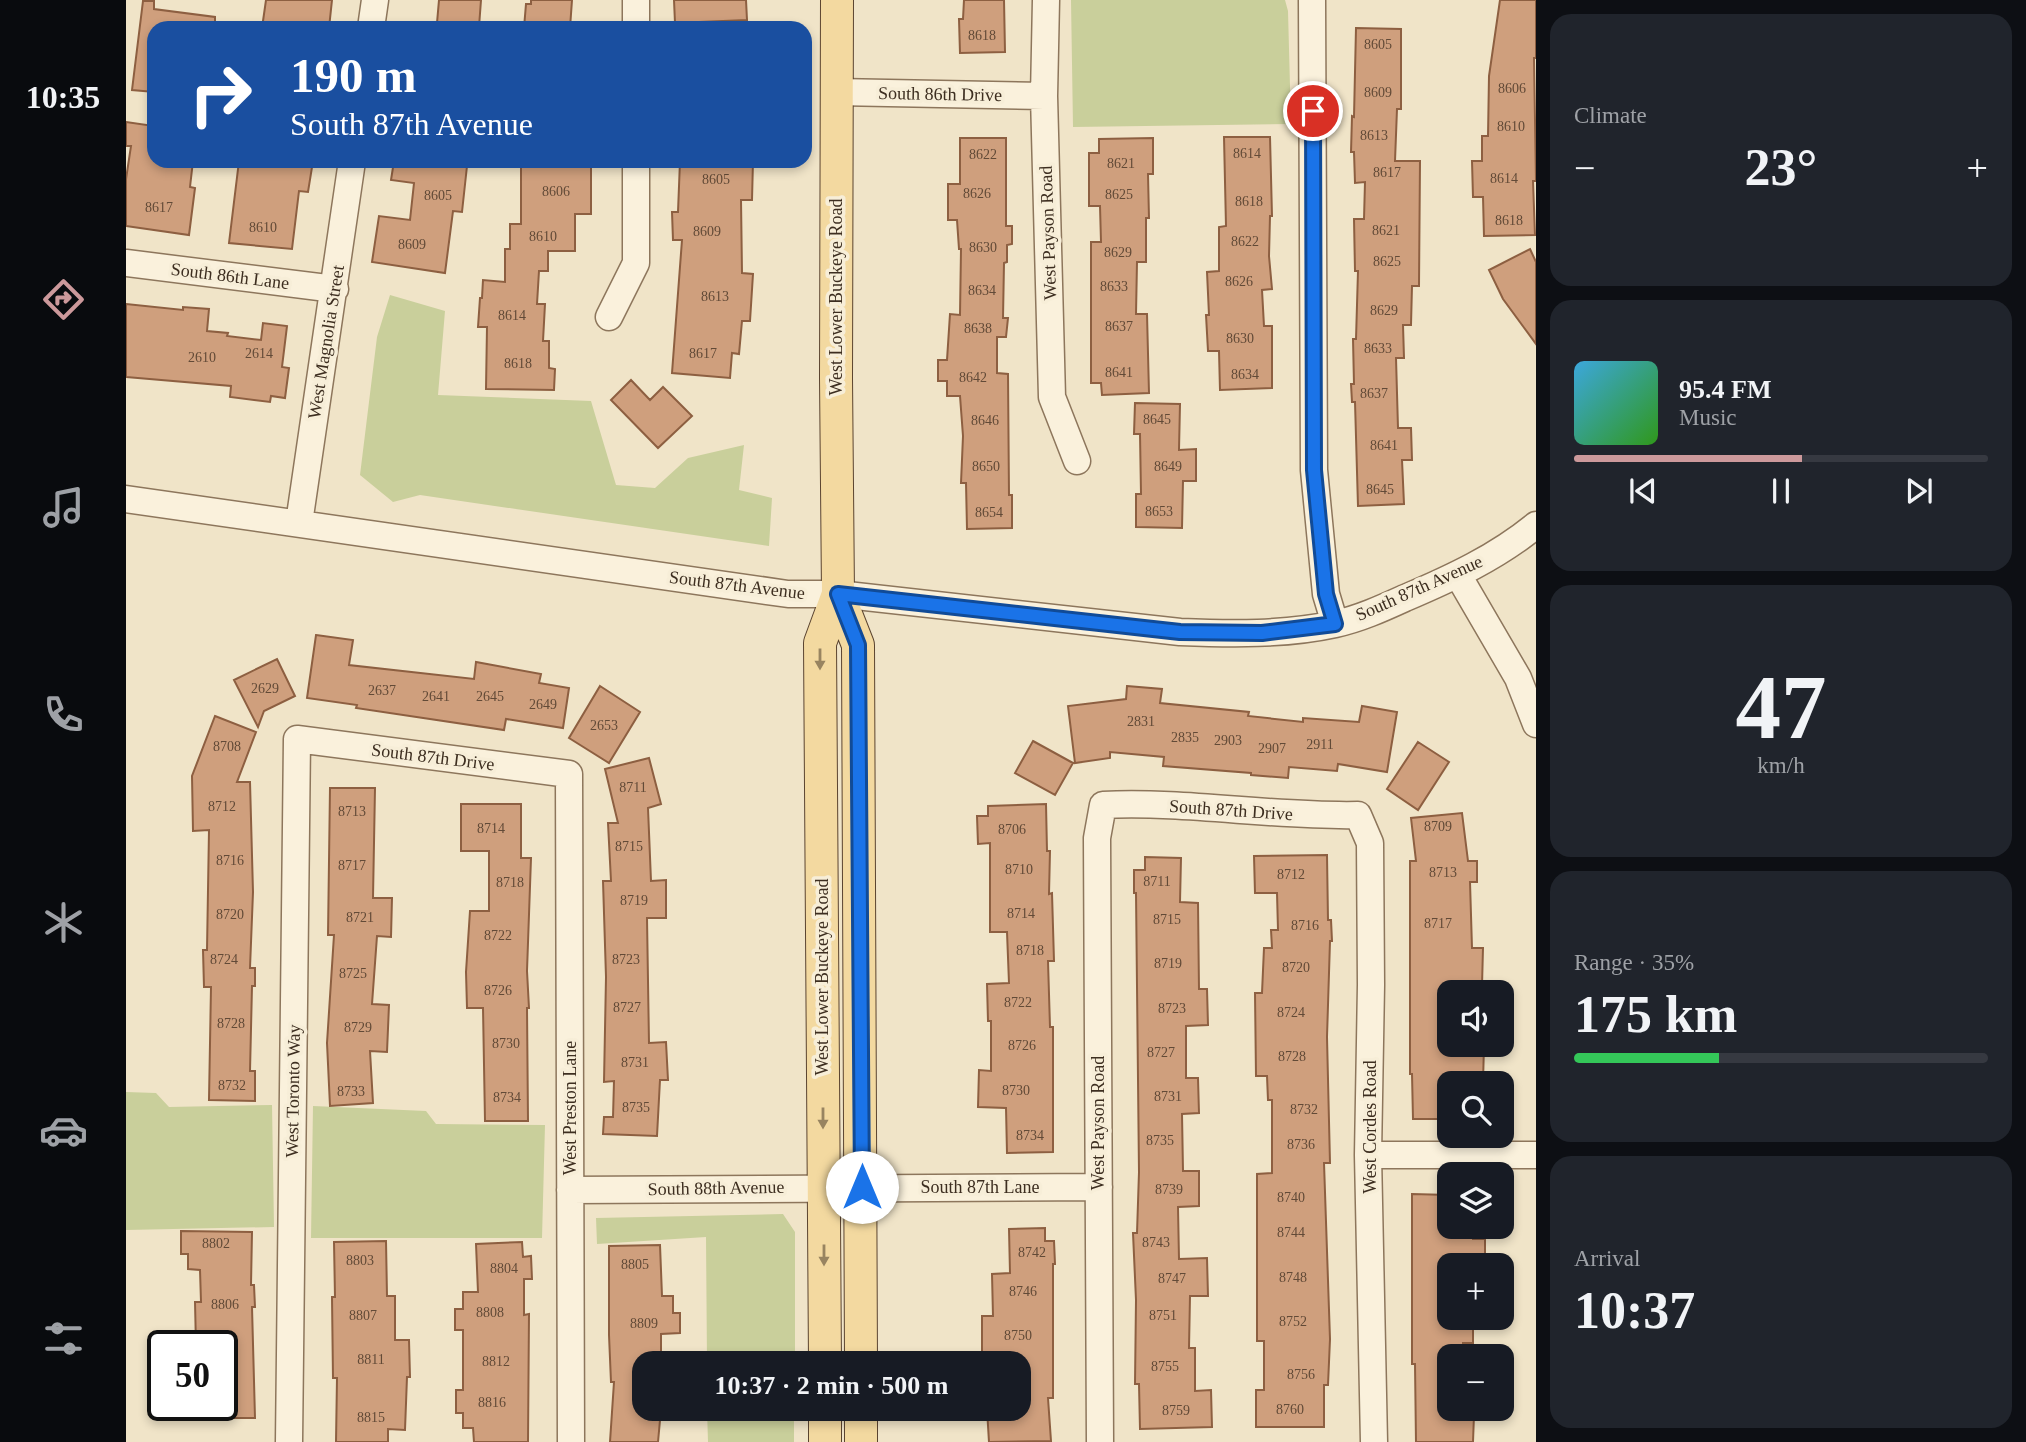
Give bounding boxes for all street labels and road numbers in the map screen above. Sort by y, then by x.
street label: South 86th Drive [878,83,1002,105]
street label: West Payson Road [1036,165,1060,301]
street label: West Lower Buckeye Road [826,199,846,396]
street label: South 86th Lane [170,259,290,293]
street label: West Magnolia Street [304,264,348,420]
street label: South 87th Avenue [1353,551,1485,625]
street label: South 87th Avenue [668,567,806,603]
street label: South 87th Drive [370,740,496,774]
street label: South 87th Drive [1168,796,1294,824]
street label: West Lower Buckeye Road [812,879,832,1076]
street label: West Toronto Way [282,1024,304,1158]
street label: West Preston Lane [560,1041,580,1175]
street label: West Payson Road [1088,1056,1108,1190]
street label: West Cordes Road [1360,1060,1380,1194]
street label: South 88th Avenue [647,1177,785,1199]
street label: South 87th Lane [921,1177,1040,1197]

